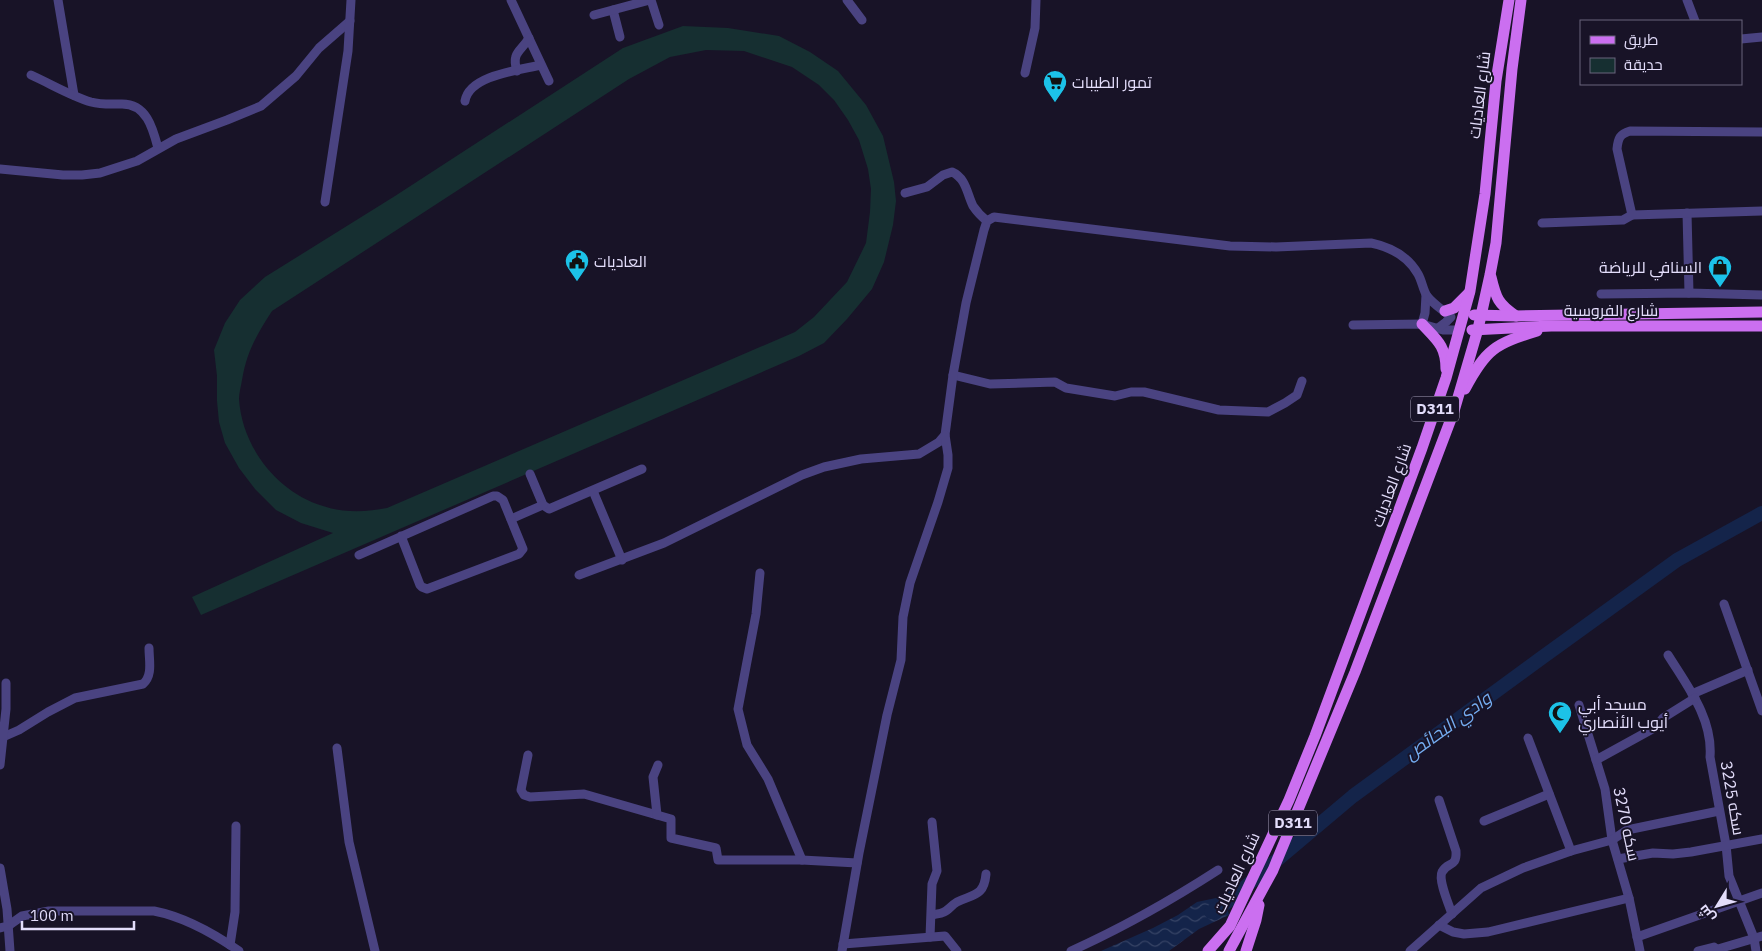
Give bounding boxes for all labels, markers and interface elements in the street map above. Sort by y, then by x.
legend [1580,20,1742,85]
text: طريق [1624,30,1658,50]
street label: شارع العاديات [1464,50,1496,140]
text: حديقة [1624,55,1663,74]
supermarket icon: تمور الطيبات [1042,69,1068,103]
place label: تمور الطيبات [1072,72,1152,92]
public building icon: العاديات [564,248,590,282]
place label: العاديات [594,251,647,271]
shop icon: السنافي للرياضة [1707,254,1733,288]
place label: السنافي للرياضة [1599,257,1702,281]
street label: شارع الفروسية [1564,300,1658,322]
road number: D311 [1411,396,1459,422]
street label: شارع العاديات [1367,440,1417,530]
water label: وادي البحائص [1400,686,1498,767]
place label: مسجد أبي أيوب الأنصاري [1578,694,1668,736]
mosque icon: مسجد أبي أيوب الأنصاري [1547,700,1573,734]
street label: سكه 3225 [1717,759,1749,837]
street label: سكه 3270 [1609,785,1645,863]
road number: D311 [1269,810,1317,836]
street label: شارع العاديات [1208,829,1265,918]
north arrow [1692,881,1742,931]
scale bar [22,898,135,930]
text: ش [1694,901,1719,926]
text: 100 m [30,906,74,925]

